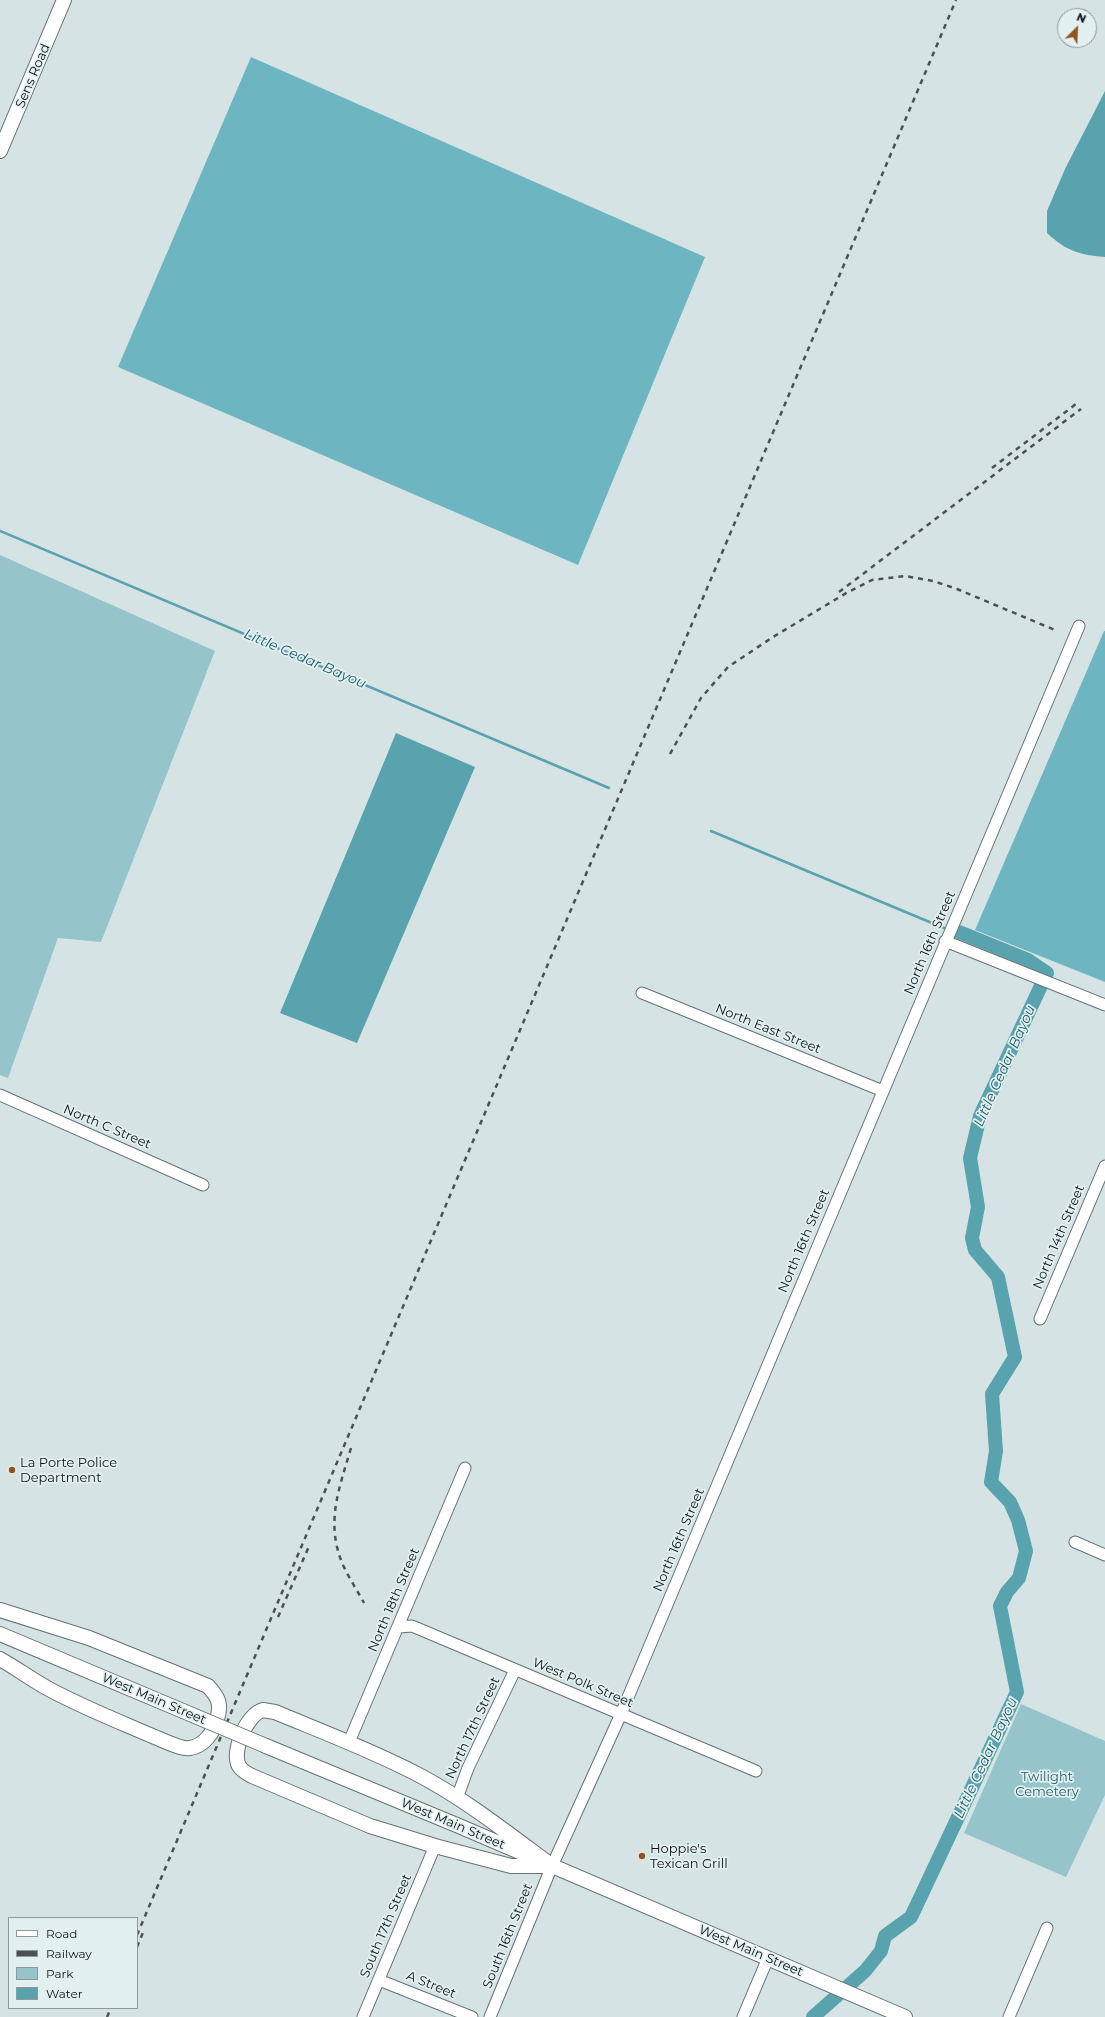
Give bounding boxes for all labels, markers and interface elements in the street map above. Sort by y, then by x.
north arrow [1057,8,1097,48]
text: N [1075,10,1088,26]
street label: Sens Road [12,41,54,111]
water label: Little Cedar Bayou [241,626,369,692]
street label: North 16th Street [901,889,959,997]
street label: North East Street [713,1001,823,1057]
water label: Little Cedar Bayou [971,1003,1039,1129]
street label: North C Street [61,1102,153,1152]
street label: North 14th Street [1030,1183,1088,1291]
street label: North 16th Street [775,1187,833,1295]
place label: La Porte Police Department [20,1455,117,1486]
marker: La Porte Police Department [7,1465,17,1475]
street label: North 16th Street [650,1486,708,1594]
street label: North 18th Street [365,1546,423,1654]
street label: West Polk Street [530,1655,636,1711]
street label: West Main Street [100,1670,208,1728]
street label: North 17th Street [443,1675,503,1781]
water label: Little Cedar Bayou [951,1695,1021,1821]
park label: Twilight Cemetery [1015,1769,1079,1800]
street label: West Main Street [399,1795,507,1853]
place label: Hoppie's Texican Grill [650,1841,728,1872]
marker: Hoppie's Texican Grill [637,1851,647,1861]
street label: South 17th Street [357,1872,415,1980]
street label: South 16th Street [480,1881,536,1991]
legend [8,1917,138,2009]
street label: West Main Street [697,1922,805,1980]
text: Road [46,1926,77,1941]
text: Railway [46,1946,92,1961]
text: Park [46,1966,73,1981]
street label: A Street [404,1968,458,2002]
text: Water [46,1986,82,2001]

